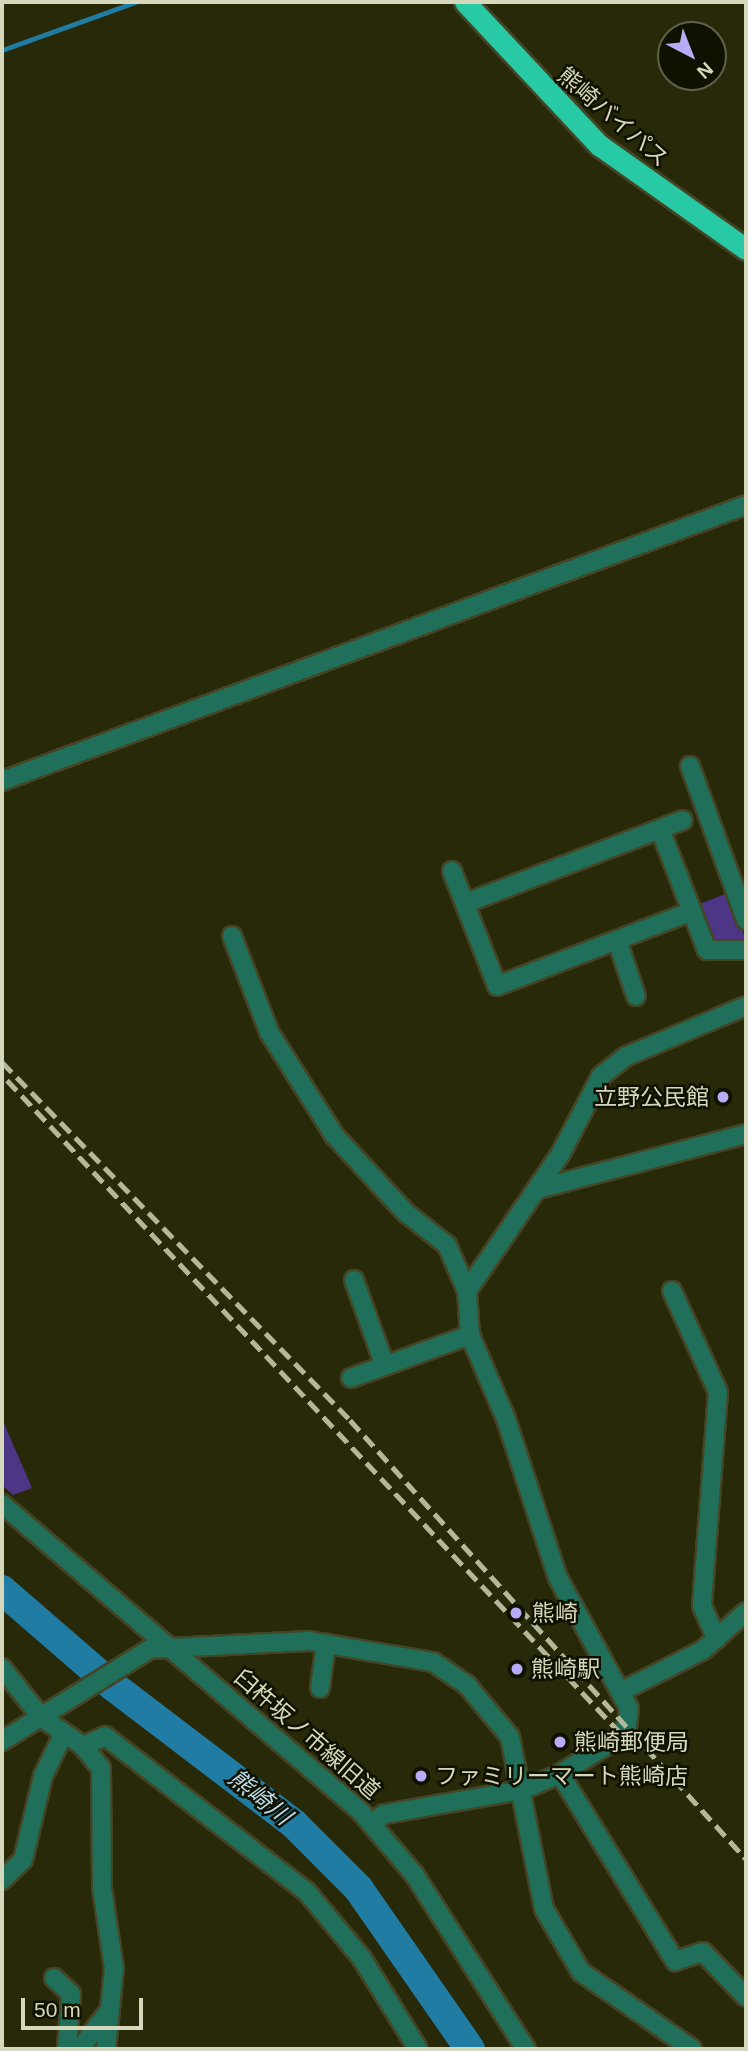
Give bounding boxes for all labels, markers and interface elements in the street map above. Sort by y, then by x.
north arrow [657,21,727,91]
text: N [693,58,717,83]
street label: 熊崎バイパス [552,61,674,173]
place label: 立野公民館 [594,1083,709,1111]
marker: 立野公民館 [715,1089,731,1105]
place label: 熊崎 [532,1599,578,1627]
marker: 熊崎 [506,1603,526,1623]
place label: 熊崎駅 [531,1655,600,1683]
marker: 熊崎駅 [509,1661,525,1677]
street label: 臼杵坂ノ市線旧道 [229,1663,385,1805]
place label: 熊崎郵便局 [574,1728,689,1756]
marker: 熊崎郵便局 [552,1734,568,1750]
place label: ファミリーマート熊崎店 [435,1762,688,1790]
water label: 熊崎川 [223,1763,297,1831]
marker: ファミリーマート熊崎店 [413,1768,429,1784]
scale bar [24,1984,147,2028]
text: 50 m [34,1998,81,2021]

